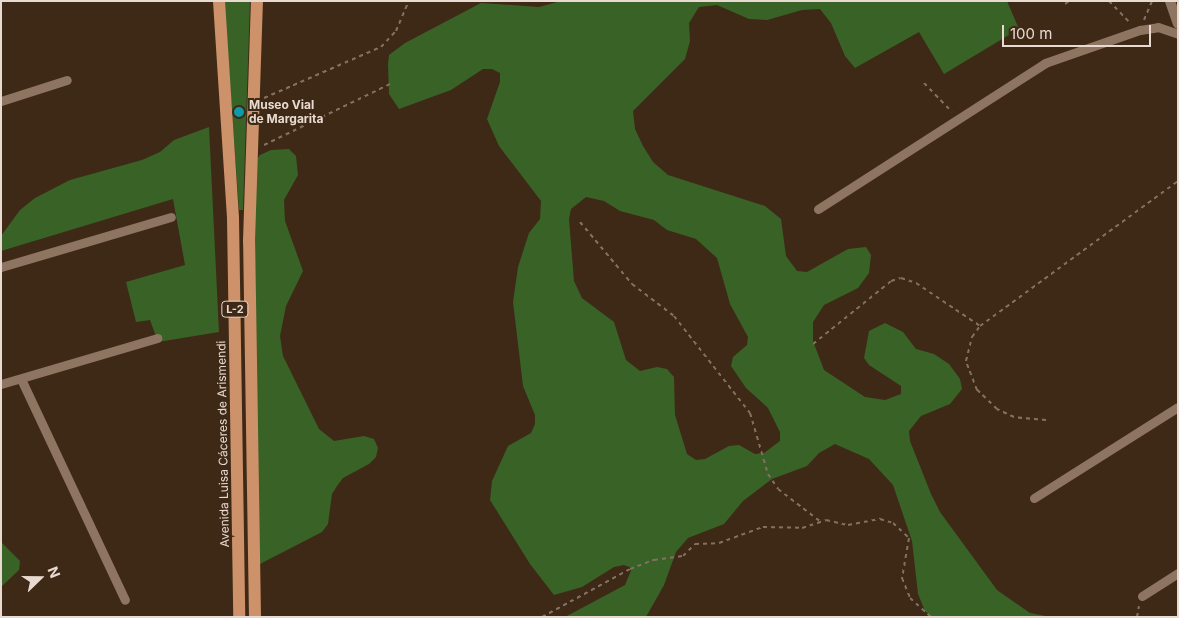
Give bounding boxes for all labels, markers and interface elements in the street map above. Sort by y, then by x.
scale bar [1004,15,1153,47]
text: 100 m [1010,24,1052,43]
place label: Museo Vial de Margarita [249,98,323,126]
marker: Museo Vial de Margarita [233,106,245,118]
road number: L-2 [221,300,249,318]
street label: Avenida Luisa Cáceres de Arismendi [214,340,232,548]
north arrow [15,553,65,603]
text: N [44,564,64,580]

